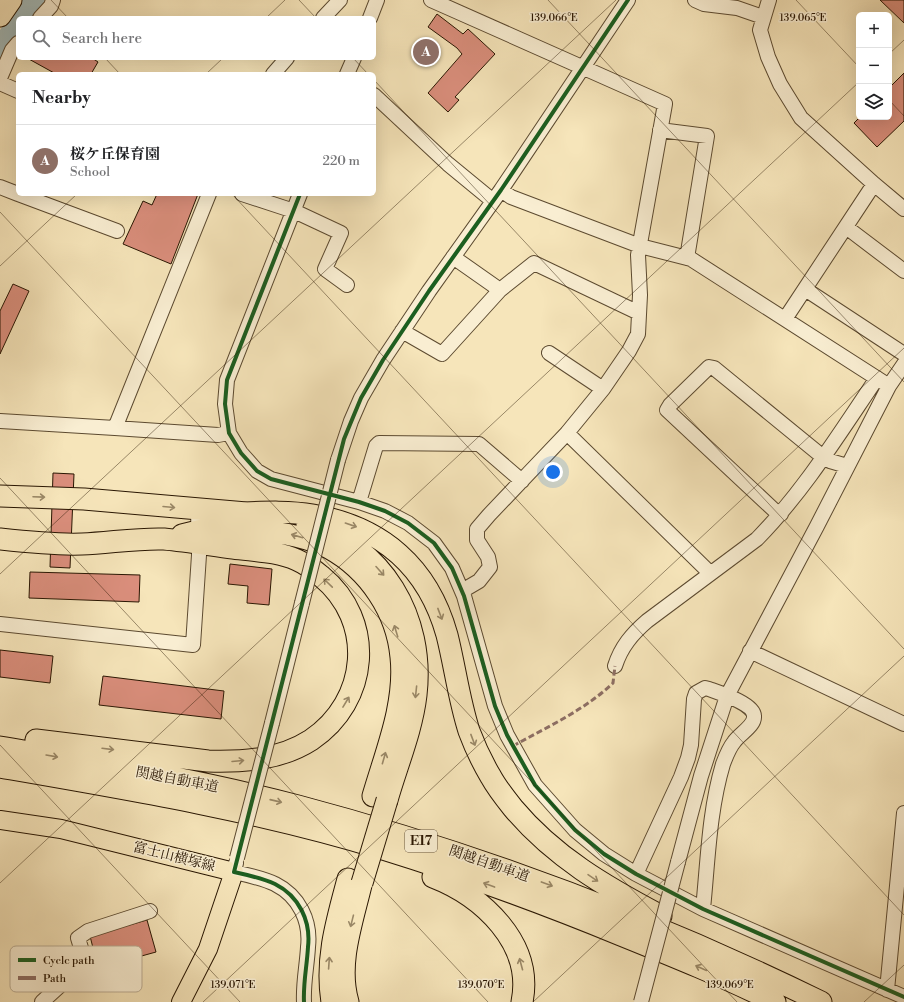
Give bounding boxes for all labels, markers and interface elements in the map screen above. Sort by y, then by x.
text: 139.066°E [530,12,578,24]
text: 139.065°E [780,12,827,24]
map controls [856,12,892,120]
button: + [856,12,892,48]
search box [16,16,376,60]
icon: search [30,27,52,49]
text: Search here [62,29,142,48]
pin: A [413,37,439,67]
button: − [856,48,892,84]
button: layers [856,84,892,120]
text: Nearby [32,87,91,109]
text: 桜ケ丘保育園 [70,145,160,164]
text: A [40,153,50,169]
text: 220 m [322,153,360,169]
text: School [70,164,110,180]
your location [543,462,563,482]
one-way arrow [32,494,45,501]
one-way arrow [162,503,175,511]
one-way arrow [344,522,357,529]
one-way arrow [290,532,303,540]
one-way arrow [376,566,385,576]
one-way arrow [323,578,333,588]
one-way arrow [436,608,444,620]
one-way arrow [392,625,399,638]
one-way arrow [412,685,420,698]
one-way arrow [343,696,351,708]
one-way arrow [469,733,477,745]
one-way arrow [101,745,114,753]
one-way arrow [45,752,58,760]
one-way arrow [381,752,388,765]
one-way arrow [231,758,244,765]
street label: 関越自動車道 [134,763,220,797]
one-way arrow [269,798,282,806]
road number: E17 [405,830,437,852]
street label: 富士山横塚線 [131,838,217,876]
street label: 関越自動車道 [446,842,532,886]
one-way arrow [587,874,599,882]
one-way arrow [484,880,496,888]
one-way arrow [541,881,553,889]
one-way arrow [348,914,356,927]
legend [10,946,142,992]
text: Cycle path [43,954,95,968]
one-way arrow [326,957,333,970]
one-way arrow [517,957,524,970]
one-way arrow [696,964,708,972]
text: Path [43,972,67,986]
text: 139.071°E [211,979,256,991]
text: 139.070°E [458,979,504,991]
text: 139.069°E [706,979,754,991]

